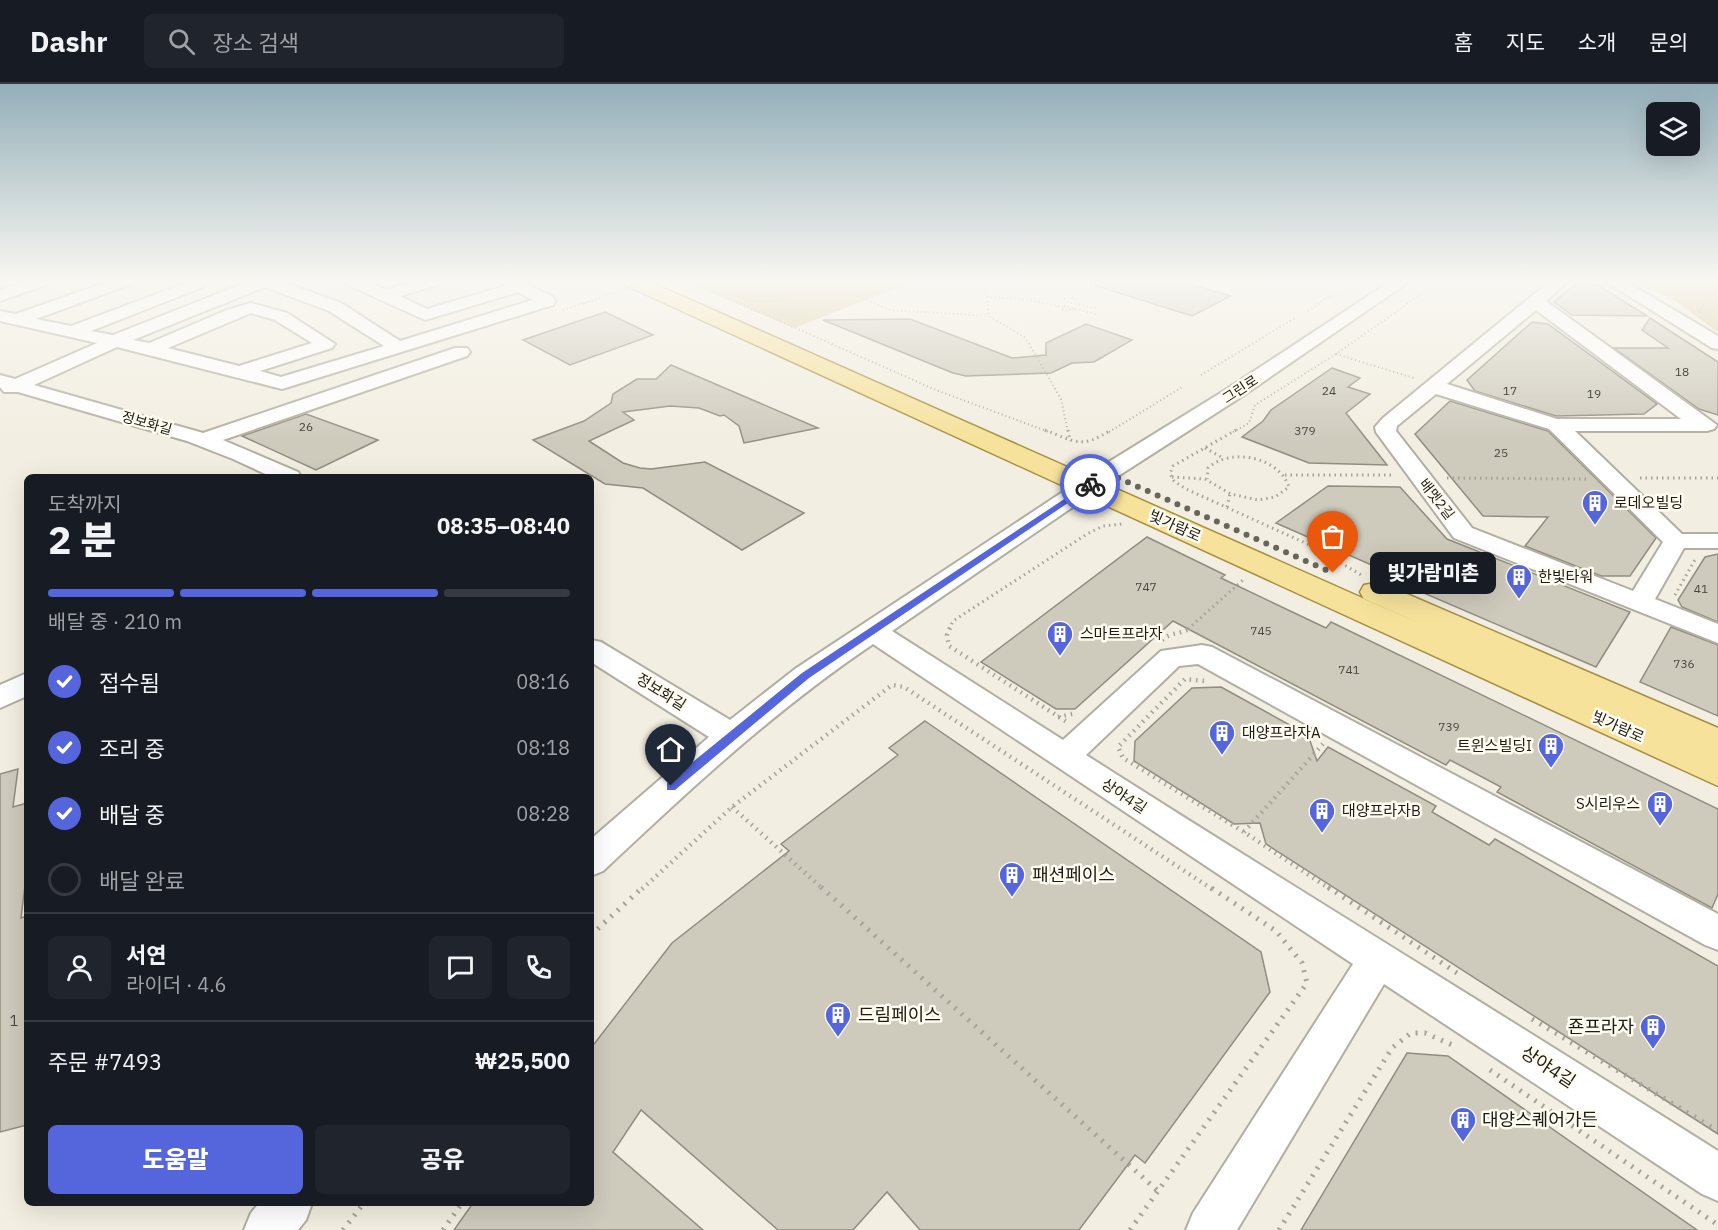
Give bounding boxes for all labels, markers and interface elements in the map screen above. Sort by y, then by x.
search box [144,14,564,68]
text: Dashr [30,23,108,60]
icon: search [165,25,198,58]
text: 장소 검색 [213,28,299,57]
text: 홈 [1454,28,1473,56]
text: 지도 [1506,28,1545,56]
text: 소개 [1578,28,1616,56]
text: 문의 [1649,28,1688,56]
map controls [1646,102,1700,156]
button: layers [1646,102,1700,156]
house number: 18 [1675,364,1689,379]
street label: 그린로 [1219,371,1261,407]
house number: 24 [1322,383,1336,398]
house number: 17 [1503,383,1517,398]
house number: 19 [1587,386,1601,401]
street label: 정보화길 [120,407,174,439]
house number: 26 [299,419,313,434]
house number: 379 [1294,423,1316,438]
house number: 25 [1494,445,1508,460]
courier [1060,454,1120,514]
icon: bike [1074,468,1107,501]
street label: 배멧2길 [1415,475,1459,523]
building icon: 로데오빌딩 [1580,488,1610,526]
text: 도착까지 [48,490,122,517]
place label: 로데오빌딩 [1614,493,1683,512]
street label: 빛가람로 [1146,506,1204,545]
text: 08:35–08:40 [437,511,570,540]
pin [1307,511,1358,573]
text: 2 분 [48,514,116,565]
icon: bag [1316,520,1349,553]
callout: 빛가람미촌 [1369,552,1495,594]
text: 빛가람미촌 [1387,559,1479,586]
building icon: 한빛타워 [1504,562,1534,600]
place label: 한빛타워 [1538,567,1593,586]
house number: 747 [1135,579,1157,594]
house number: 41 [1694,581,1708,596]
text: 배달 중 · 210 m [48,608,182,635]
building icon: 스마트프라자 [1045,619,1075,657]
house number: 745 [1250,623,1272,638]
place label: 스마트프라자 [1080,624,1163,643]
house number: 736 [1673,656,1695,671]
house number: 741 [1338,662,1360,677]
icon: check [48,665,81,698]
text: 접수됨 [99,668,160,697]
text: 08:16 [516,668,570,695]
street label: 정보화길 [633,669,690,714]
street label: 빛가람로 [1589,707,1647,746]
building icon: 대양프라자A [1207,718,1237,756]
house number: 739 [1438,719,1460,734]
place label: 대양프라자A [1242,723,1321,742]
pin [645,724,696,786]
icon: check [48,731,81,764]
building icon: 트윈스빌딩I [1536,731,1566,769]
icon: home [654,733,687,766]
text: 조리 중 [99,734,165,763]
text: 08:18 [516,734,570,761]
place label: 트윈스빌딩I [1457,736,1532,755]
street label: 상야4길 [1098,774,1151,817]
building icon: S시리우스 [1645,789,1675,827]
place label: S시리우스 [1576,794,1640,813]
building icon: 대양프라자B [1307,796,1337,834]
icon: check [48,797,81,830]
text: 배달 중 [99,800,165,829]
text: 08:28 [516,800,570,827]
place label: 대양프라자B [1342,801,1421,820]
building icon: 패션페이스 [997,860,1027,898]
place label: 패션페이스 [1032,863,1115,886]
text: 배달 완료 [99,866,185,895]
button: person [48,936,111,999]
button: chat [429,936,492,999]
button: phone [507,936,570,999]
text: 서연 [126,940,166,969]
text: 라이더 · 4.6 [126,971,227,998]
building icon: 드림페이스 [823,1000,853,1038]
place label: 드림페이스 [858,1003,941,1026]
house number: 1 [9,1011,19,1030]
building icon: 죤프라자 [1638,1012,1668,1050]
place label: 죤프라자 [1568,1015,1634,1038]
street label: 상야4길 [1517,1040,1580,1093]
text: ₩25,500 [475,1046,570,1075]
text: 주문 #7493 [48,1047,162,1076]
building icon: 대양스퀘어가든 [1448,1105,1478,1143]
place label: 대양스퀘어가든 [1482,1108,1598,1131]
button: 도움말 [48,1125,303,1194]
button: 공유 [315,1125,570,1194]

